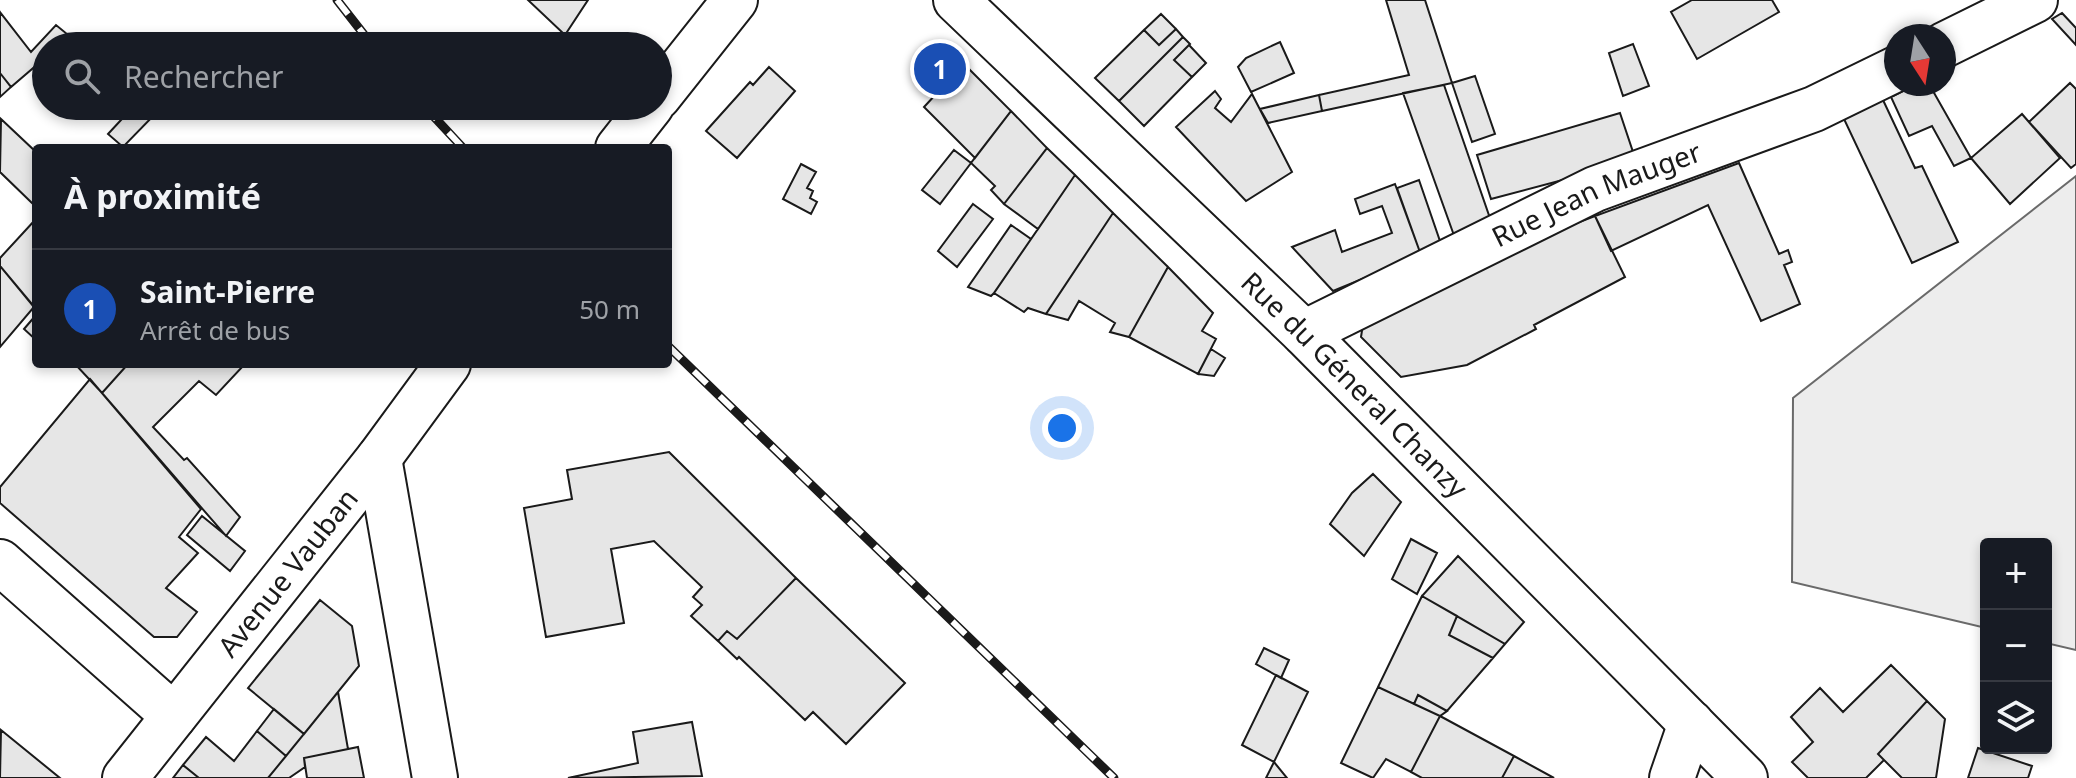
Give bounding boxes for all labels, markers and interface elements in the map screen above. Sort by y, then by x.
north arrow [1884,24,1956,96]
search box [32,32,672,120]
pin: 1 [914,39,966,99]
icon: search [60,54,104,98]
text: Rechercher [124,56,283,97]
street label: Rue Jean Mauger [1485,132,1706,255]
text: À proximité [64,173,261,219]
street label: Rue du Géneral Chanzy [1233,263,1477,506]
text: Saint-Pierre [140,271,315,312]
text: 1 [83,291,97,327]
text: 50 m [579,291,640,327]
text: Arrêt de bus [140,312,290,348]
your location [1042,408,1082,448]
street label: Avenue Vauban [208,480,366,664]
map controls [1980,538,2052,754]
button: + [1980,538,2052,610]
button: − [1980,610,2052,682]
button: layers [1980,682,2052,754]

